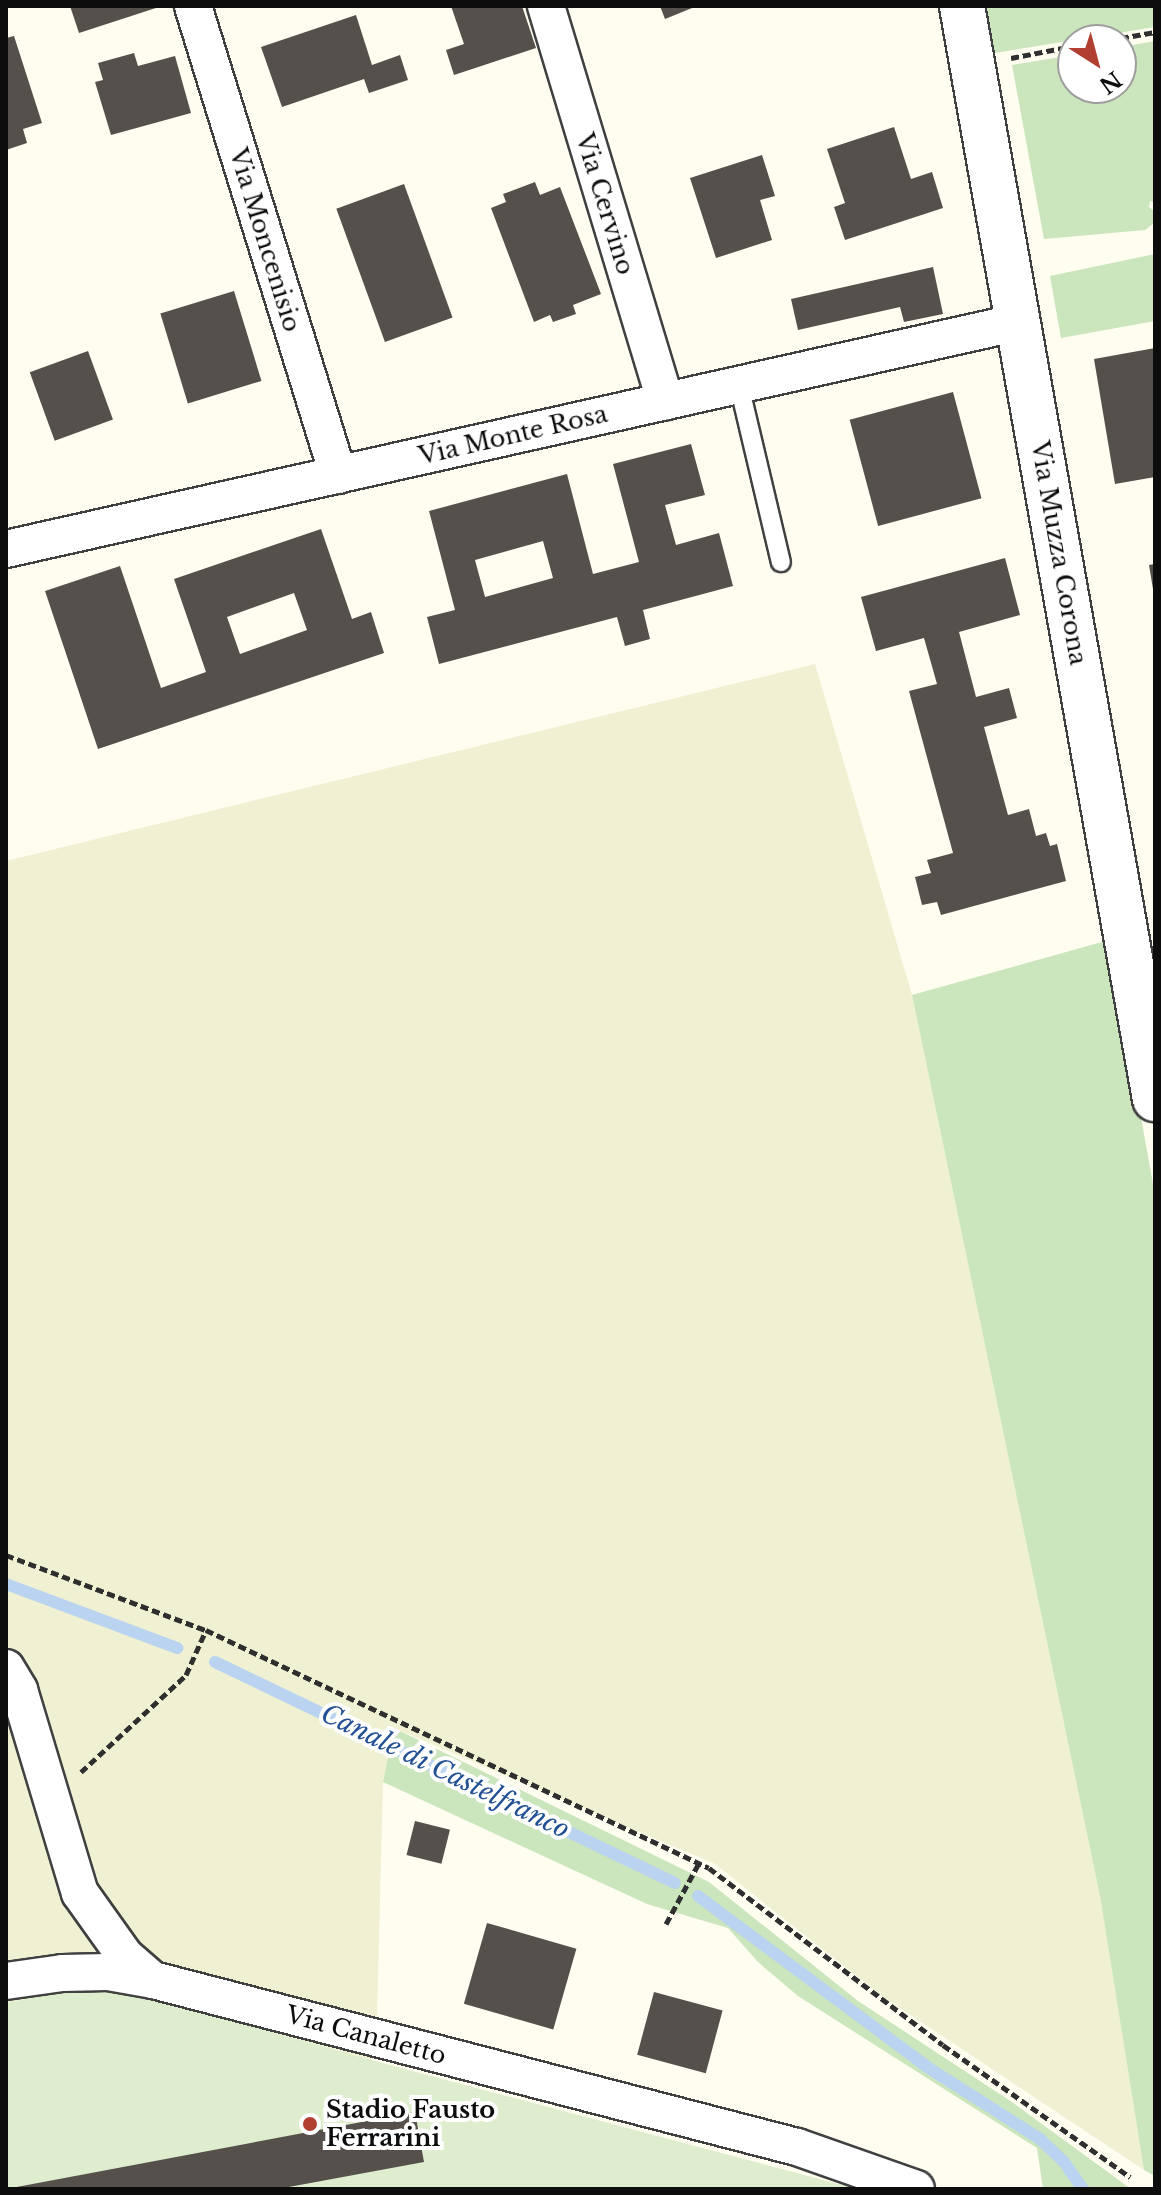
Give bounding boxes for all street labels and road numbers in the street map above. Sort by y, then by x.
street label: Via Cervino [570,130,640,278]
street label: Via Moncenisio [223,145,307,335]
street label: Via Monte Rosa [416,399,610,471]
street label: Via Muzza Corona [1025,439,1093,667]
street label: Via Canaletto [283,2000,449,2070]

